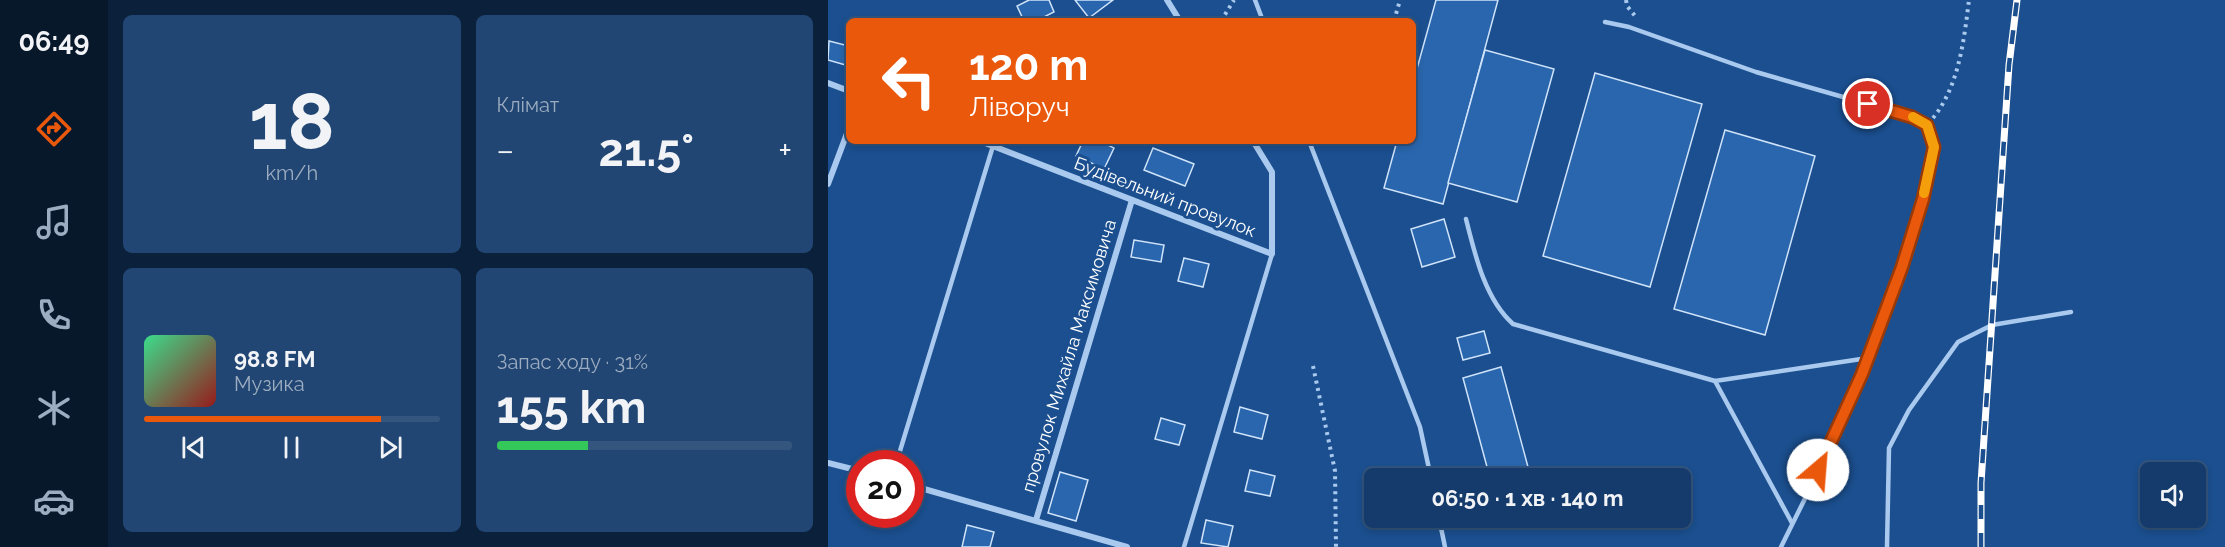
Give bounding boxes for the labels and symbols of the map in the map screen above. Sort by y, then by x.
pin [1842,78,1893,129]
street label: Будівельний провулок [1071,152,1259,241]
street label: провулок Михайла Максимовича [1017,217,1120,495]
position arrow [1786,438,1850,502]
speed limit sign: 20 [846,450,924,528]

